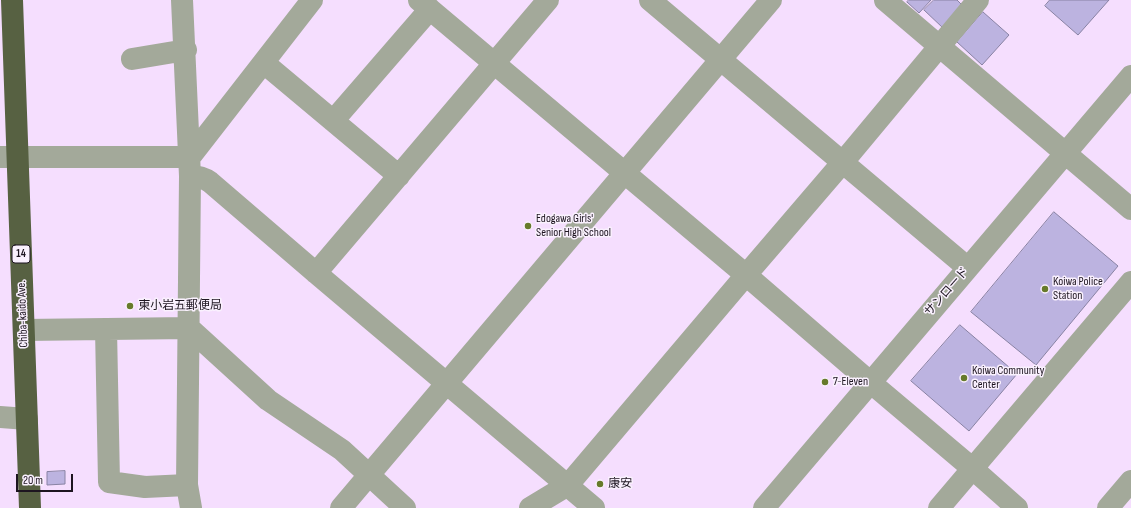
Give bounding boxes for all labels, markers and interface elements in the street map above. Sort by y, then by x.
place label: Edogawa Girls' Senior High School [536,212,611,240]
marker: Edogawa Girls' Senior High School [523,221,533,231]
road number: 14 [12,245,30,263]
street label: サンロード [922,265,972,319]
place label: Koiwa Police Station [1053,275,1103,303]
street label: Chiba-kaido Ave. [15,280,31,348]
marker: Koiwa Police Station [1040,284,1050,294]
place label: 東小岩五郵便局 [138,299,222,313]
marker: 東小岩五郵便局 [125,301,135,311]
place label: Koiwa Community Center [972,364,1044,392]
marker: Koiwa Community Center [959,373,969,383]
place label: 7-Eleven [833,375,868,389]
marker: 7-Eleven [820,377,830,387]
scale bar [18,466,75,492]
text: 20 m [23,473,43,488]
place label: 康安 [608,477,632,491]
marker: 康安 [595,479,605,489]

